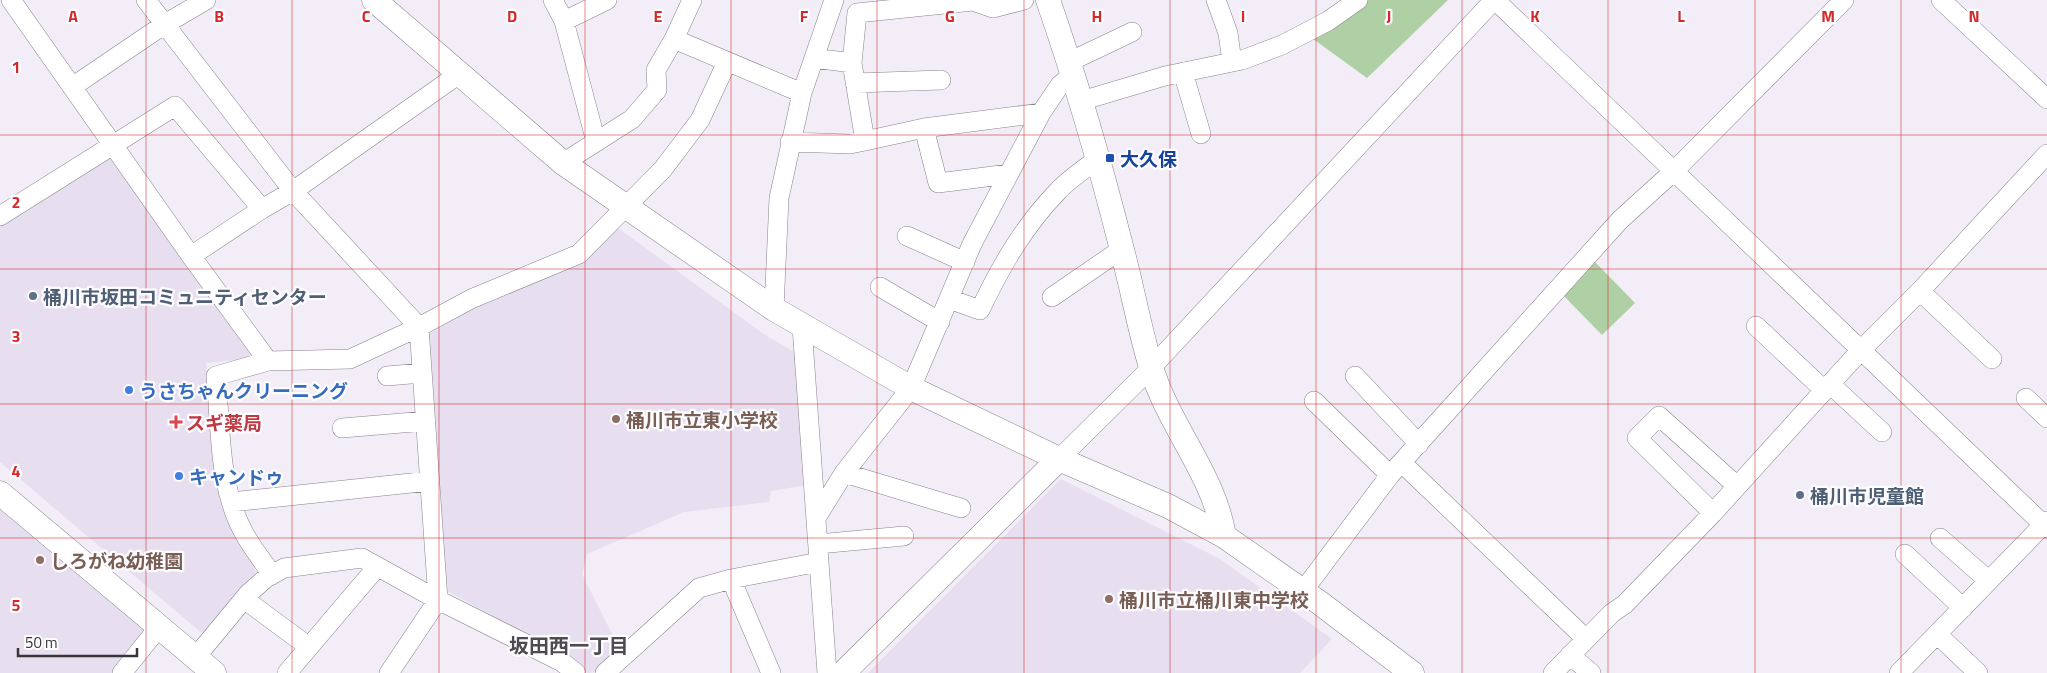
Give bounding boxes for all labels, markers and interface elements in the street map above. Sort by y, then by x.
text: A [68,4,78,28]
text: B [214,4,224,28]
text: C [362,4,371,28]
text: D [507,4,517,28]
text: E [654,4,663,28]
text: F [800,4,809,28]
text: G [945,4,955,28]
text: H [1092,4,1102,28]
text: I [1241,4,1245,28]
text: J [1387,4,1391,28]
text: K [1530,4,1540,28]
text: L [1677,4,1685,28]
text: M [1821,4,1835,28]
text: N [1968,4,1980,28]
text: 1 [12,55,20,79]
place label: 大久保 [1120,144,1177,173]
marker: 大久保 [1104,152,1116,164]
text: 2 [12,190,20,214]
place label: 桶川市坂田コミュニティセンター [43,282,327,311]
marker: 桶川市坂田コミュニティセンター [27,290,39,302]
text: 3 [12,324,20,348]
place label: うさちゃんクリーニング [139,376,348,405]
marker: うさちゃんクリーニング [123,384,135,396]
place label: 桶川市立東小学校 [626,405,778,434]
place label: スギ薬局 [186,408,262,437]
marker: 桶川市立東小学校 [610,413,622,425]
marker: スギ薬局 [170,416,182,428]
text: 4 [12,459,21,483]
place label: キャンドゥ [189,462,284,491]
marker: キャンドゥ [173,470,185,482]
place label: 桶川市児童館 [1810,481,1924,510]
marker: 桶川市児童館 [1794,489,1806,501]
place label: しろがね幼稚園 [50,546,183,575]
marker: しろがね幼稚園 [34,554,46,566]
place label: 桶川市立桶川東中学校 [1119,585,1309,614]
text: 5 [12,593,21,617]
marker: 桶川市立桶川東中学校 [1103,593,1115,605]
scale bar [18,626,136,658]
district label: 坂田西一丁目 [509,630,629,661]
text: 50 m [25,631,58,654]

